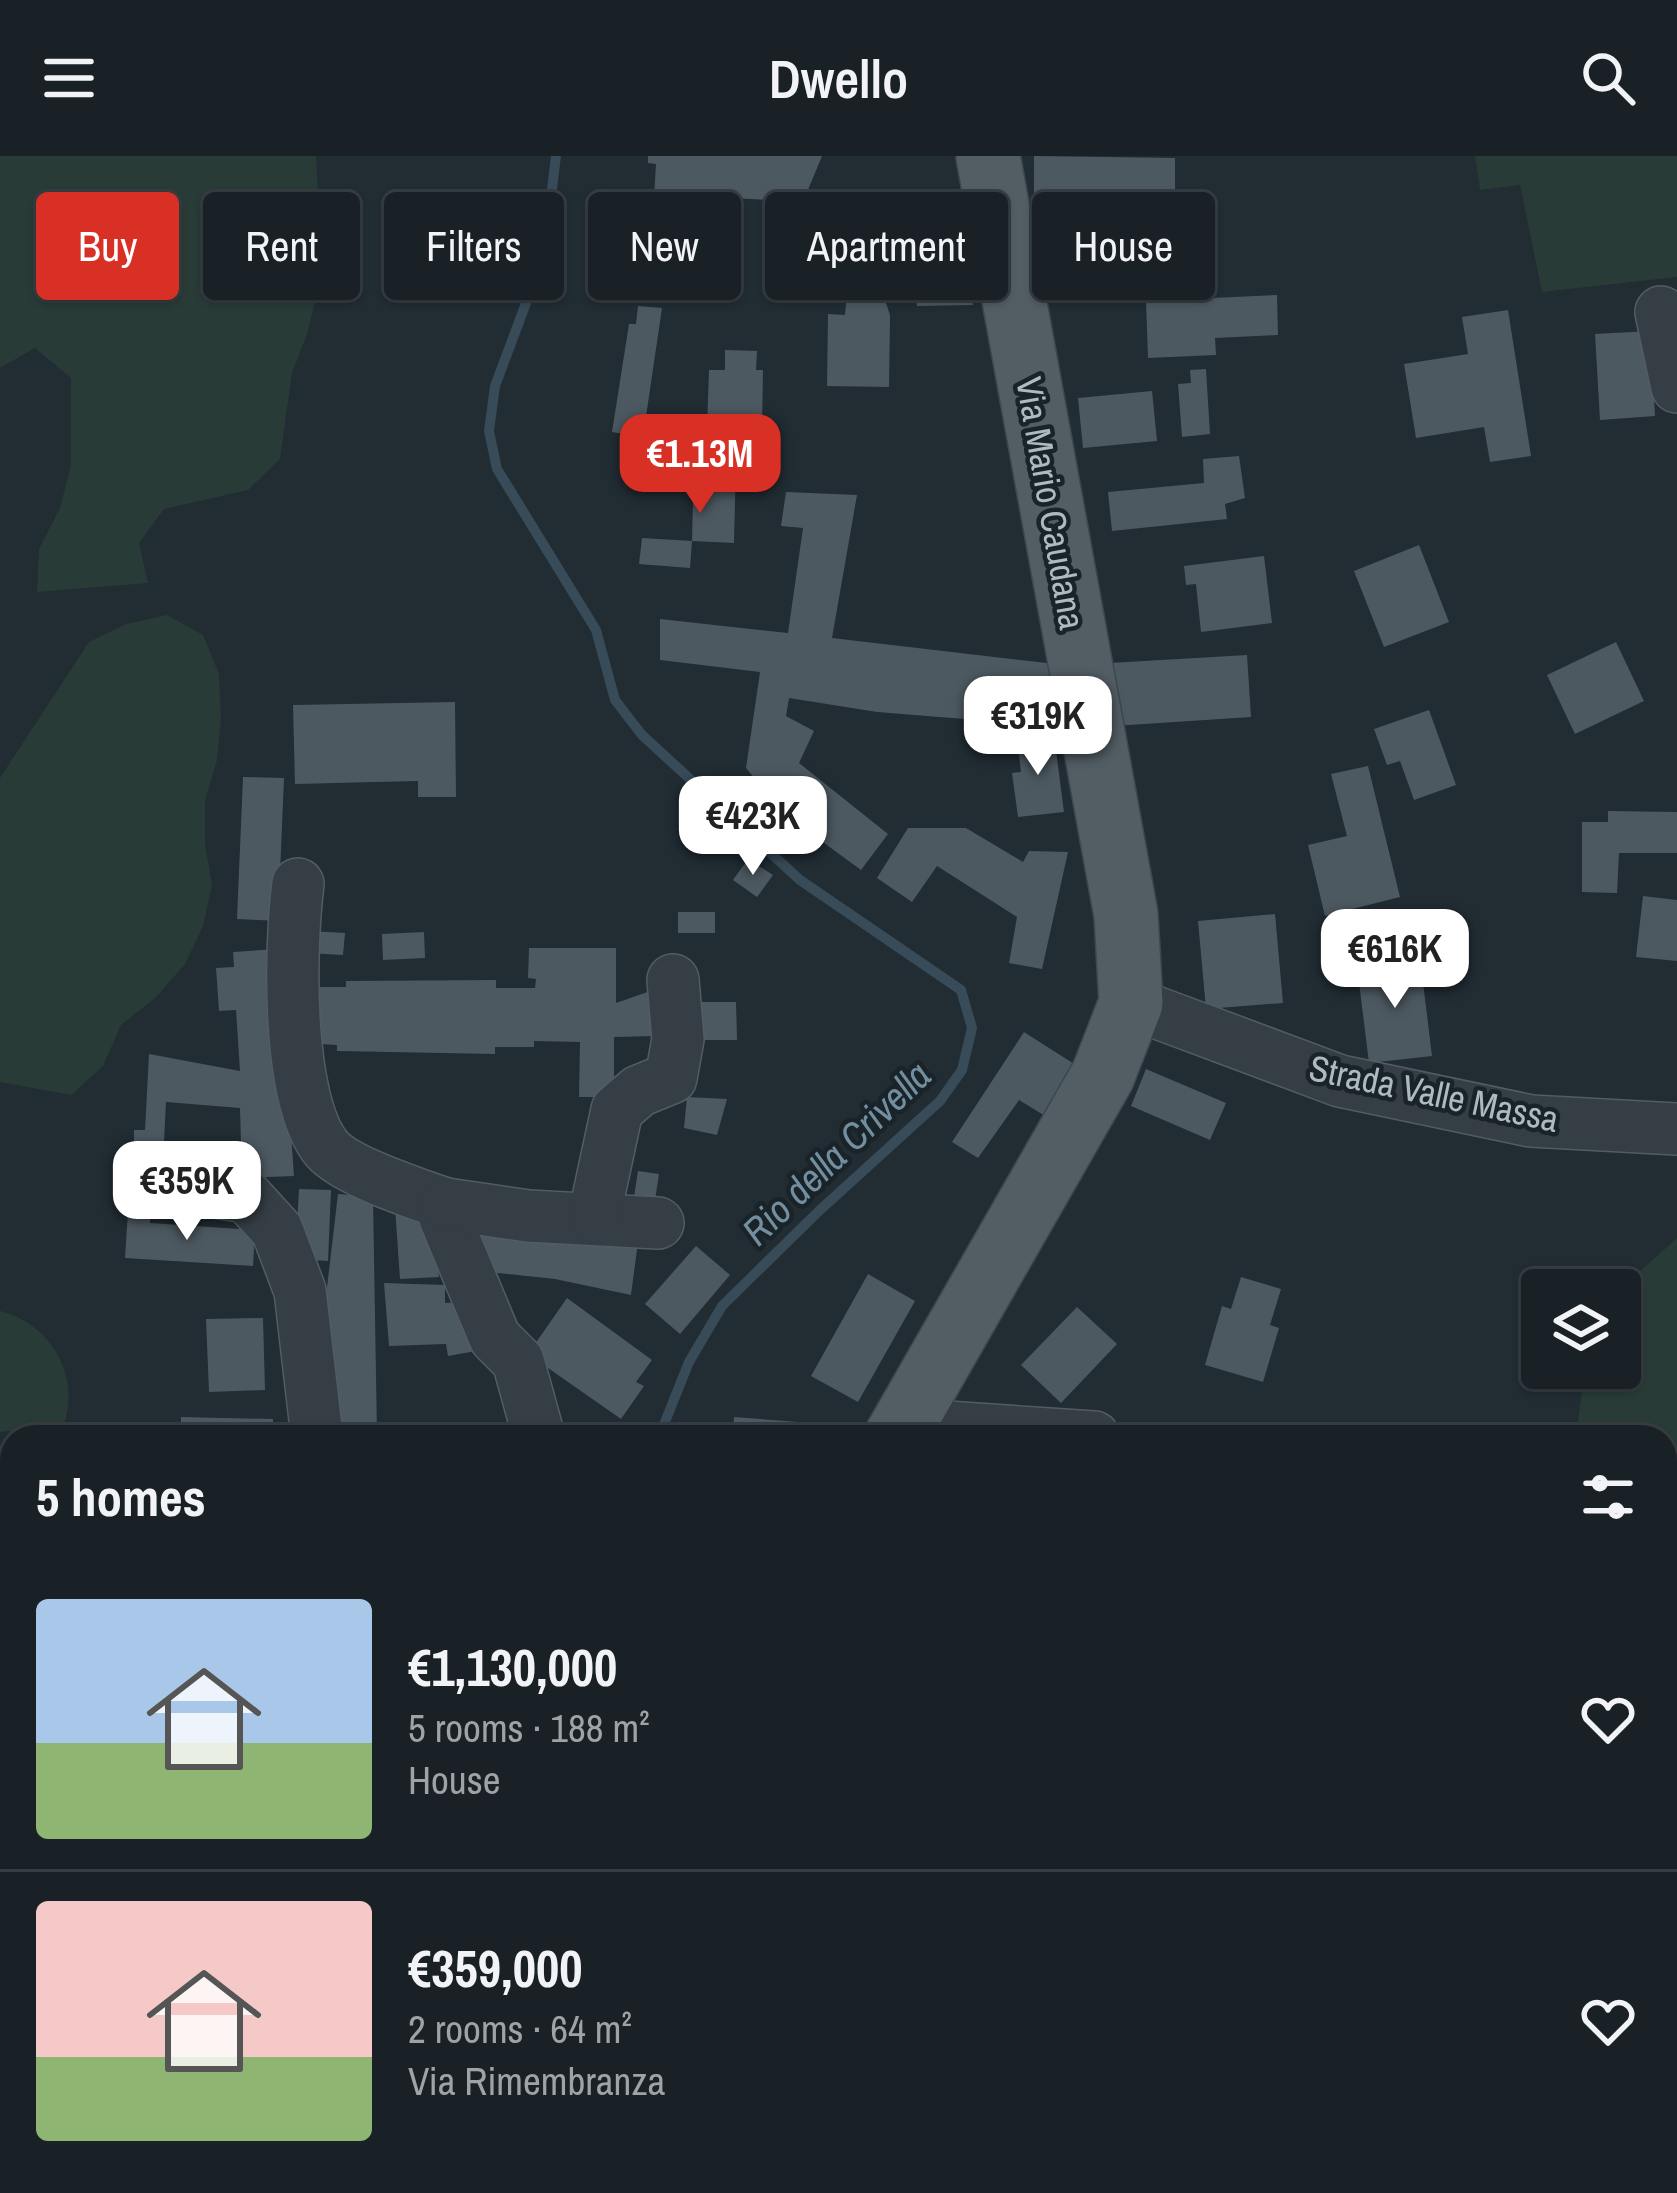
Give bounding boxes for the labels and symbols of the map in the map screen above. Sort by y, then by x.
street label: Via Mario Caudana [1005,373,1097,633]
pin: €1.13M [602,414,798,516]
pin: €319K [954,676,1122,778]
pin: €423K [669,776,837,878]
pin: €616K [1311,909,1479,1011]
street label: Strada Valle Massa [1305,1043,1563,1143]
water label: Rio della Crivella [730,1050,942,1256]
pin: €359K [103,1141,271,1243]

